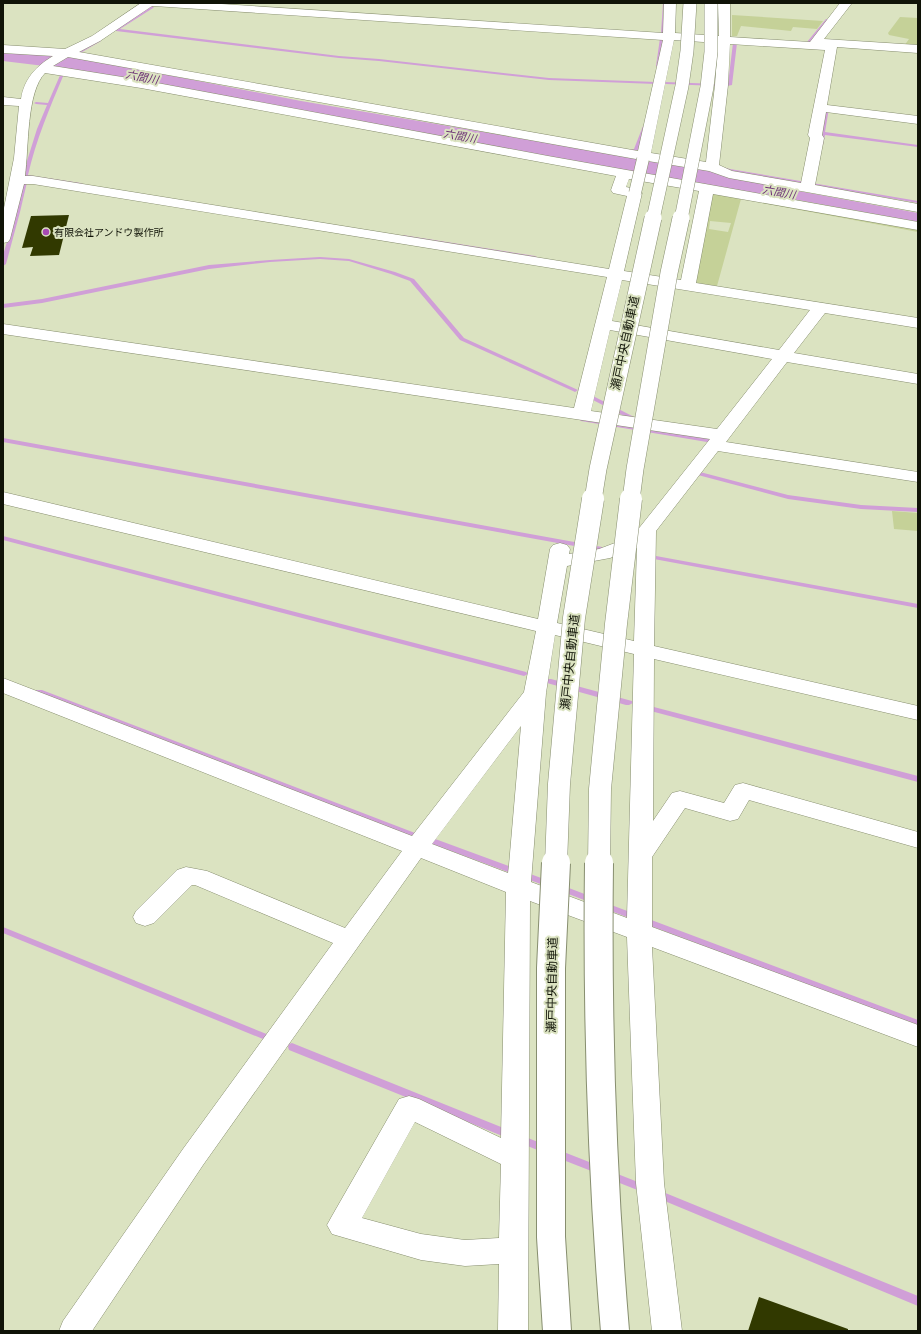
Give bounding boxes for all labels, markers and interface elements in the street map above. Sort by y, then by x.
water label: 六間川 [124,68,160,87]
water label: 六間川 [443,127,478,146]
water label: 六間川 [762,183,797,202]
marker: 有限会社アンドウ製作所 [41,227,51,237]
place label: 有限会社アンドウ製作所 [54,227,164,238]
street label: 瀬戸中央自動車道 [608,295,642,391]
street label: 瀬戸中央自動車道 [558,614,582,710]
street label: 瀬戸中央自動車道 [544,937,560,1033]

